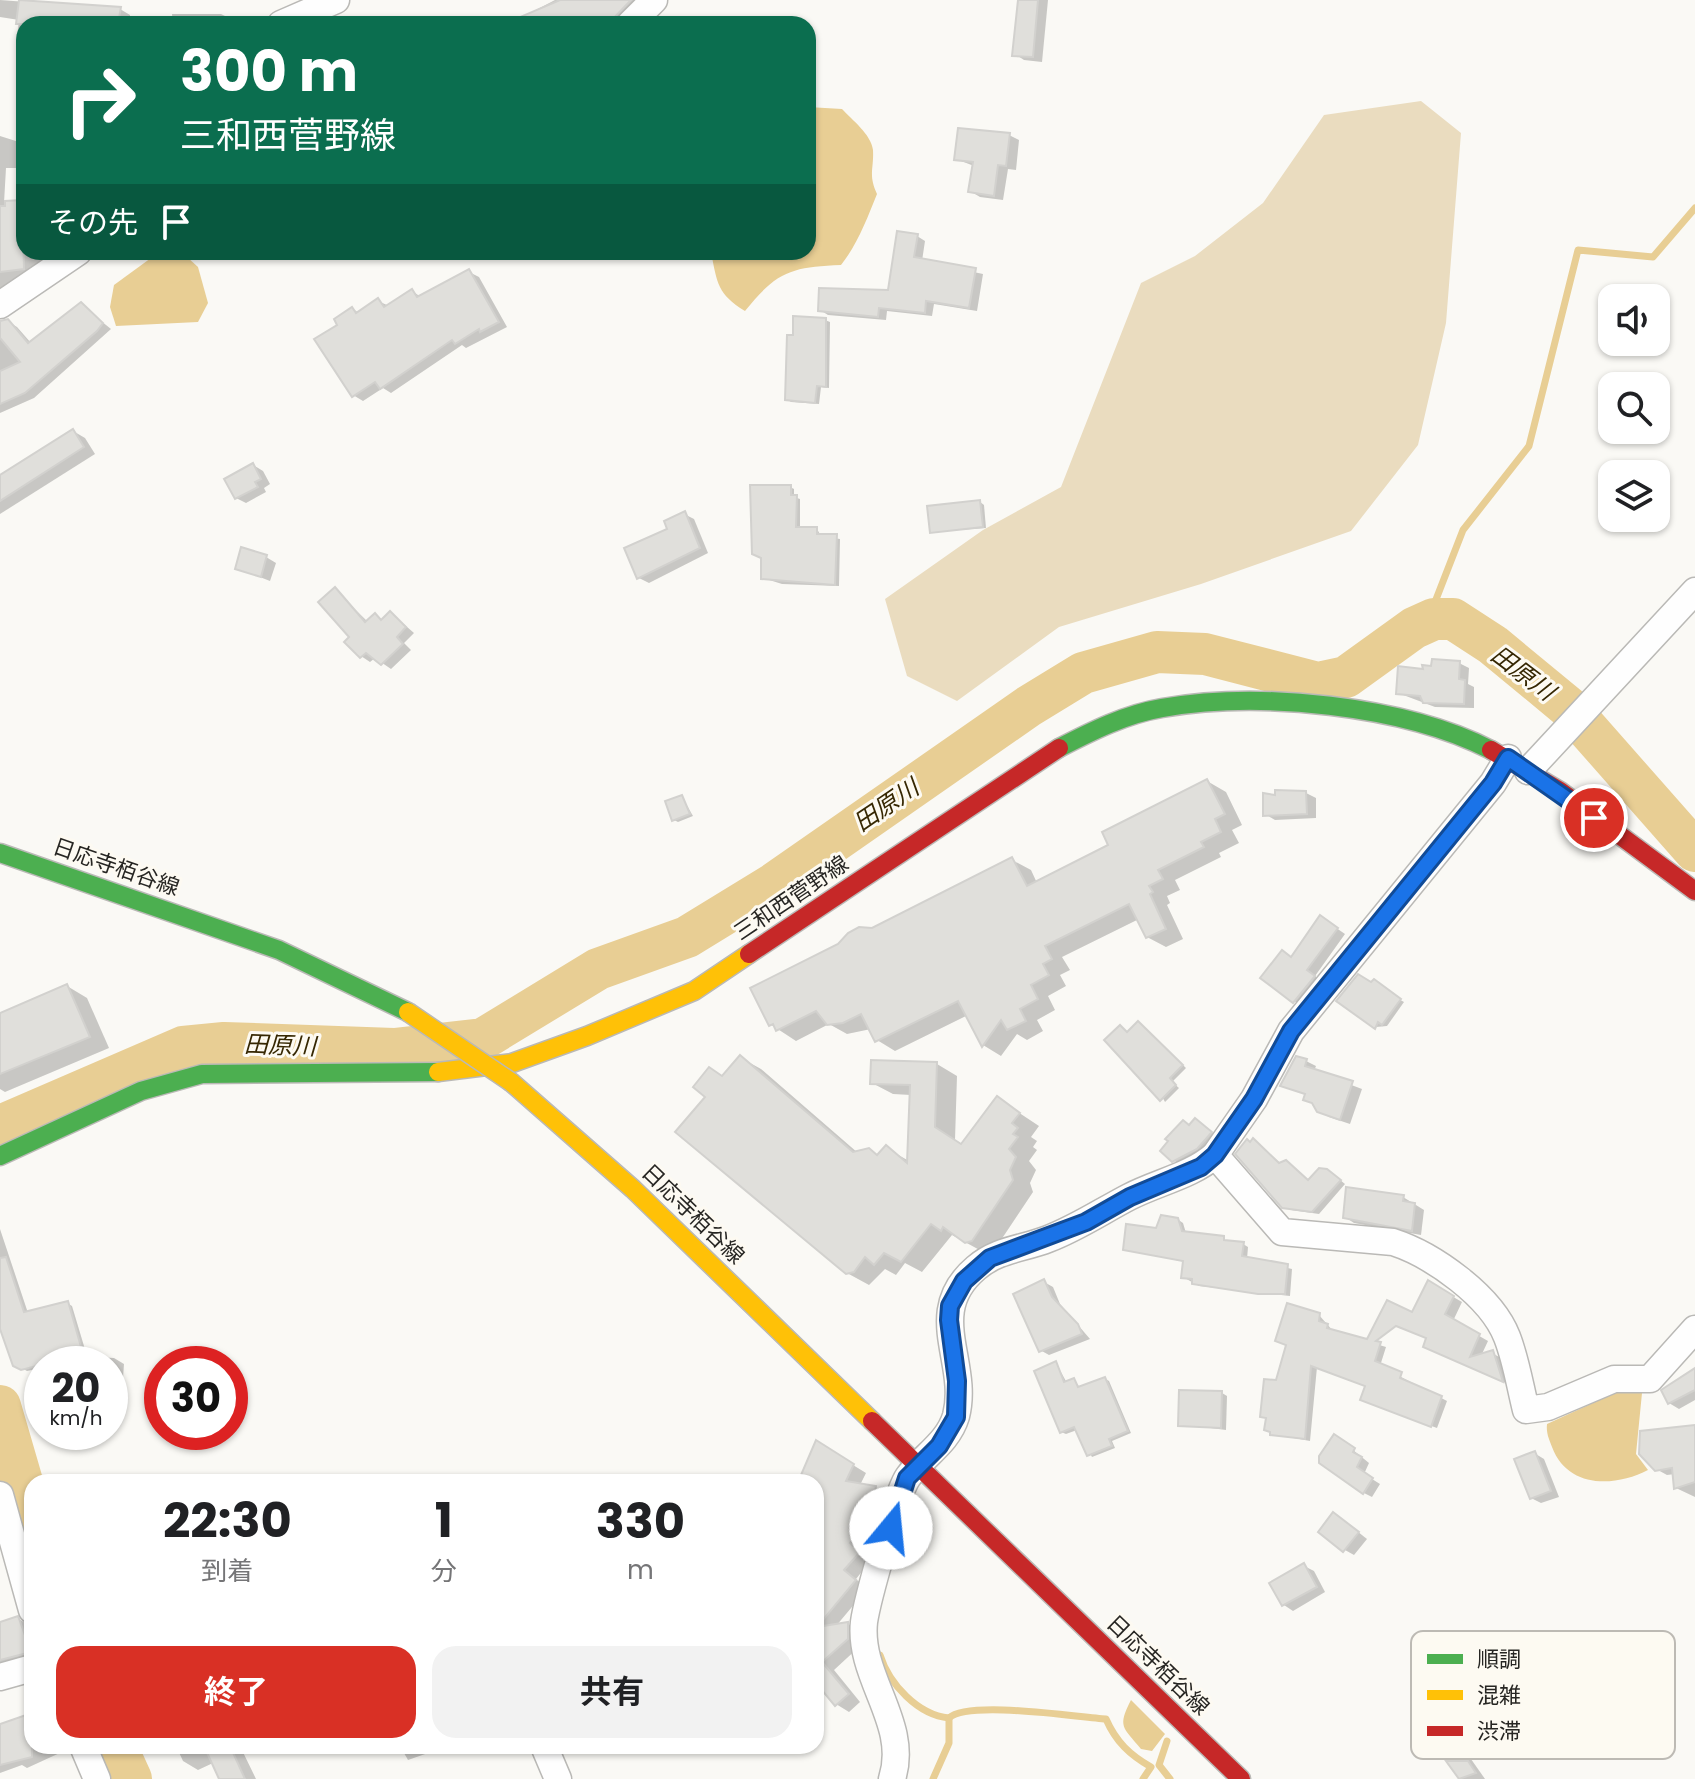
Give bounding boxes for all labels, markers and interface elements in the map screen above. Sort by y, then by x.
text: 300 m [180,32,358,111]
icon: right [48,48,152,152]
text: 三和西菅野線 [180,110,396,161]
icon: arrive [154,200,198,244]
text: その先 [48,201,138,244]
map controls [1598,284,1670,532]
button: sound [1598,284,1670,356]
button: search [1598,372,1670,444]
button: layers [1598,460,1670,532]
water label: 田原川 [1484,638,1564,710]
water label: 田原川 [847,770,928,839]
pin [1560,784,1628,852]
icon: arrive [1572,796,1616,840]
street label: 日応寺栢谷線 [49,831,183,903]
street label: 三和西菅野線 [728,848,854,948]
water label: 田原川 [243,1027,320,1063]
street label: 日応寺栢谷線 [635,1157,751,1271]
speed limit sign: 30 [144,1346,248,1450]
text: 20 [52,1360,100,1416]
text: km/h [49,1404,103,1432]
position arrow [849,1486,933,1570]
text: 22:30 [163,1487,292,1554]
text: 1 [435,1487,453,1554]
text: 330 [596,1488,685,1555]
text: m [627,1552,654,1588]
text: 到着 [201,1553,253,1589]
text: 分 [431,1553,457,1589]
street label: 日応寺栢谷線 [1100,1608,1216,1722]
legend [1411,1631,1675,1759]
text: 順調 [1477,1644,1521,1675]
button: 終了 [56,1646,416,1738]
button: 共有 [432,1646,792,1738]
text: 混雑 [1477,1680,1521,1711]
text: 渋滞 [1477,1716,1521,1747]

